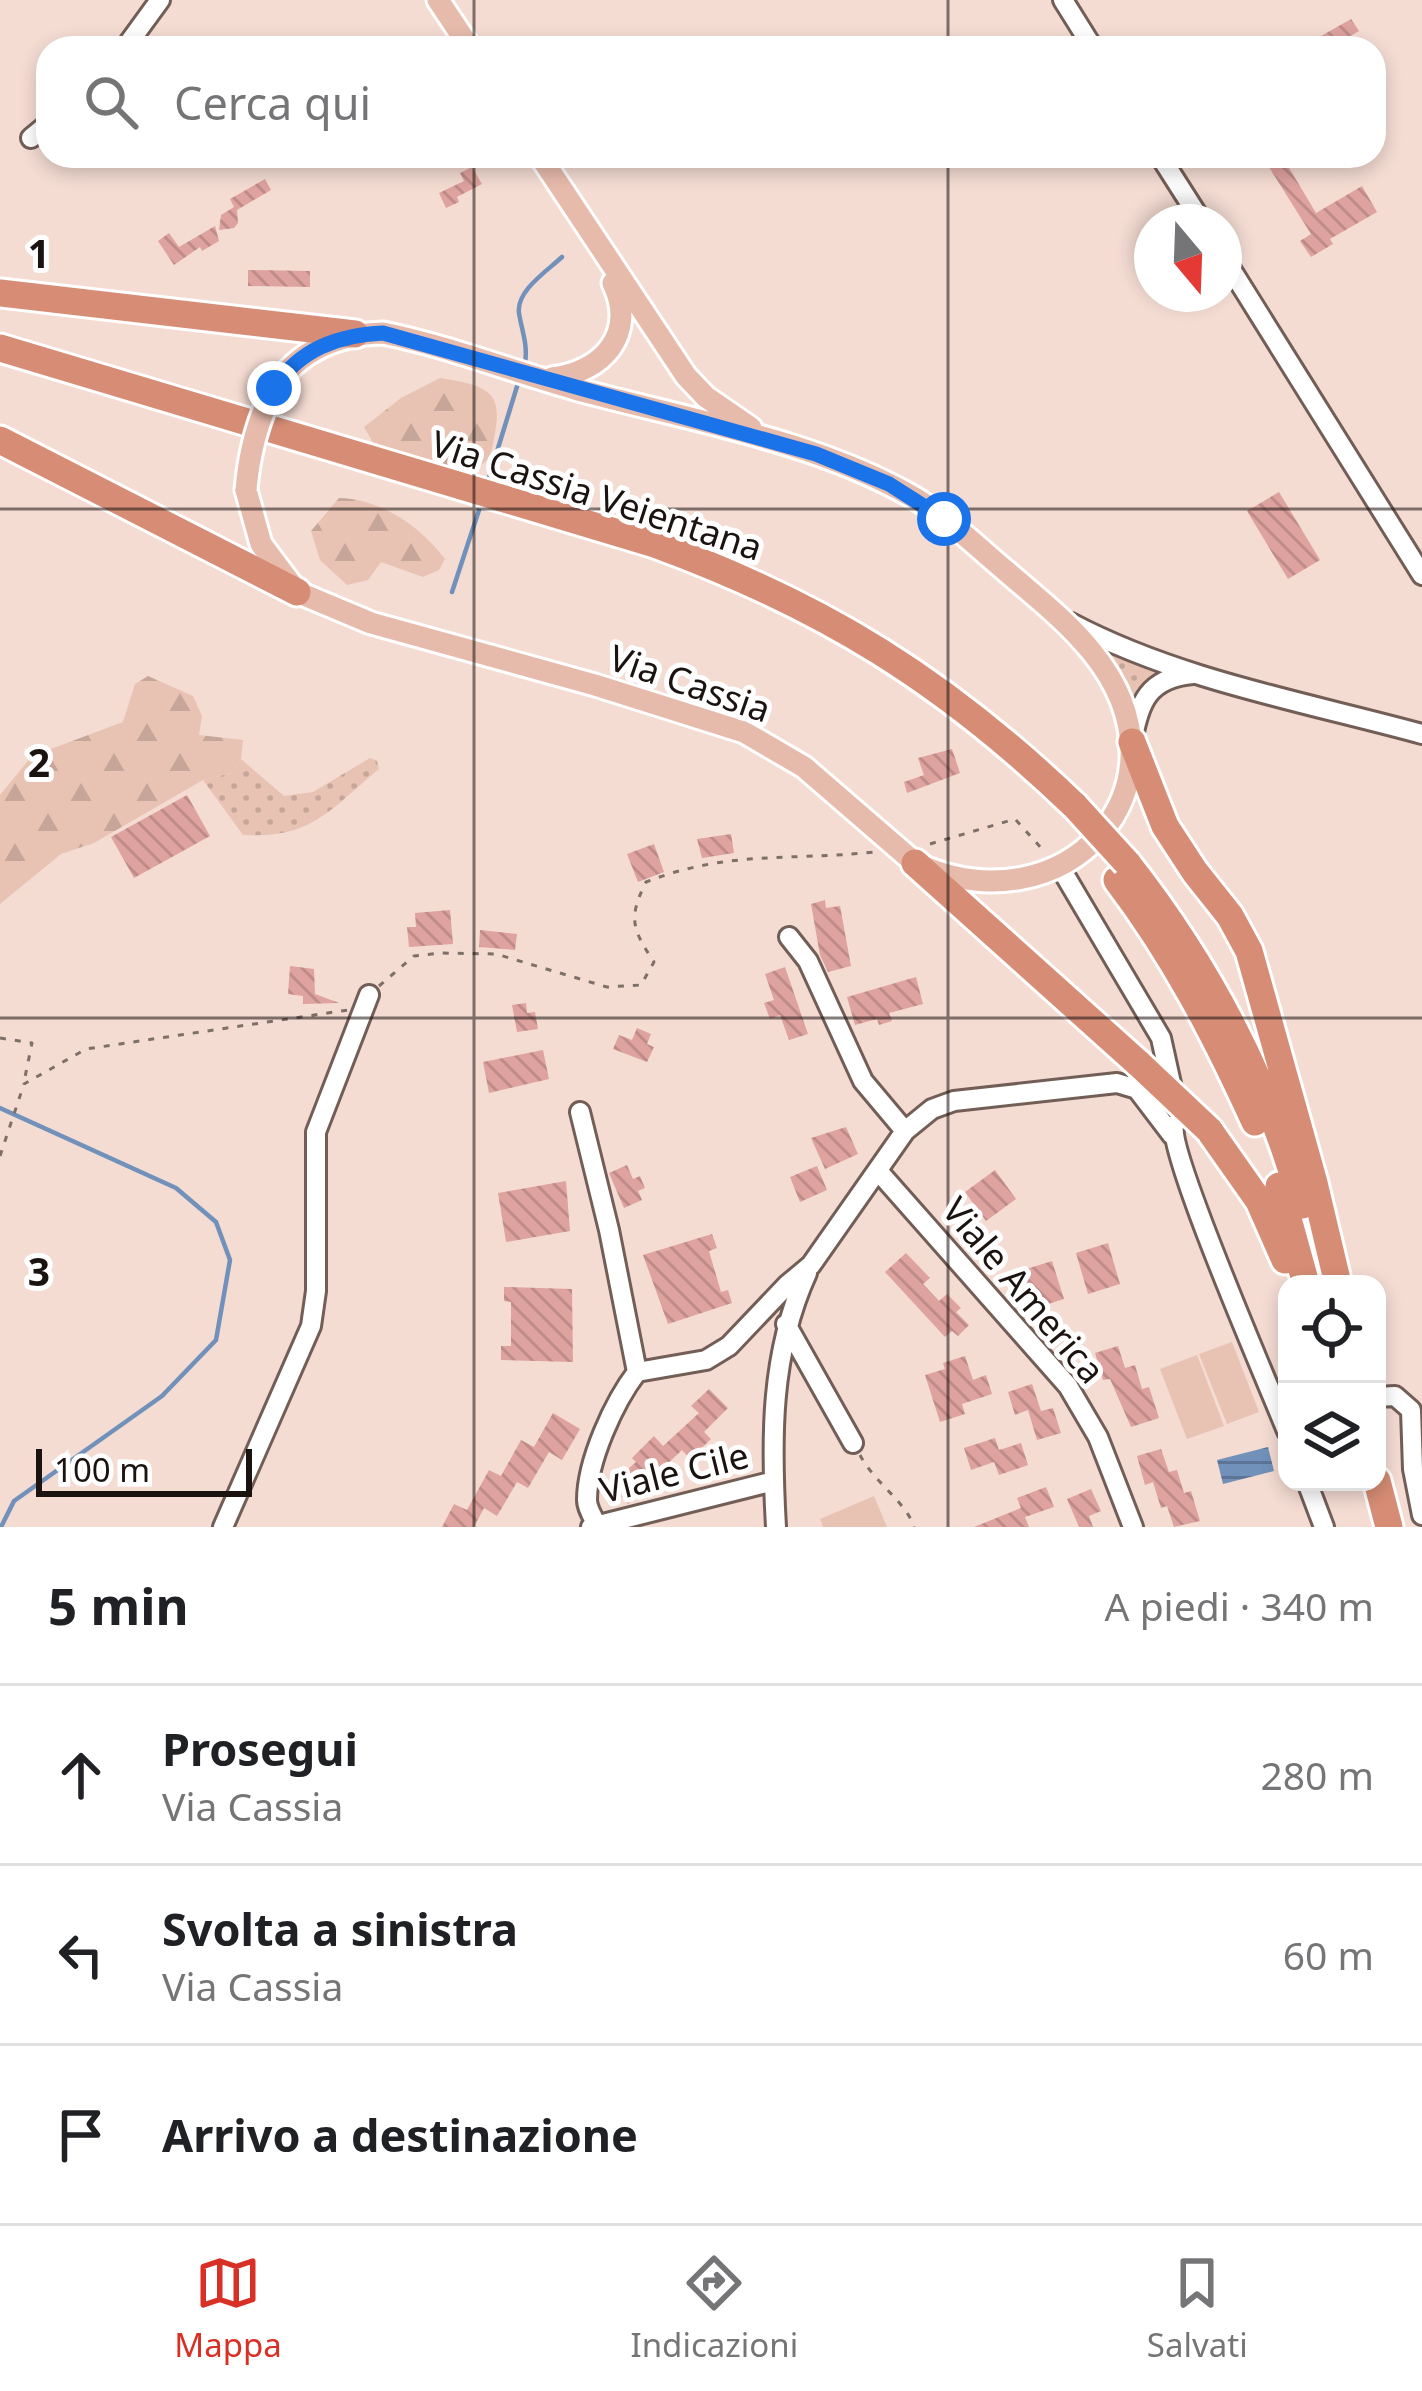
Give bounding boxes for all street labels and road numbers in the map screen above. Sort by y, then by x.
street label: Via Cassia Veientana [425,418,769,572]
street label: Via Cassia [603,633,777,733]
street label: Viale America [932,1187,1116,1393]
street label: Viale Cile [594,1430,754,1514]

